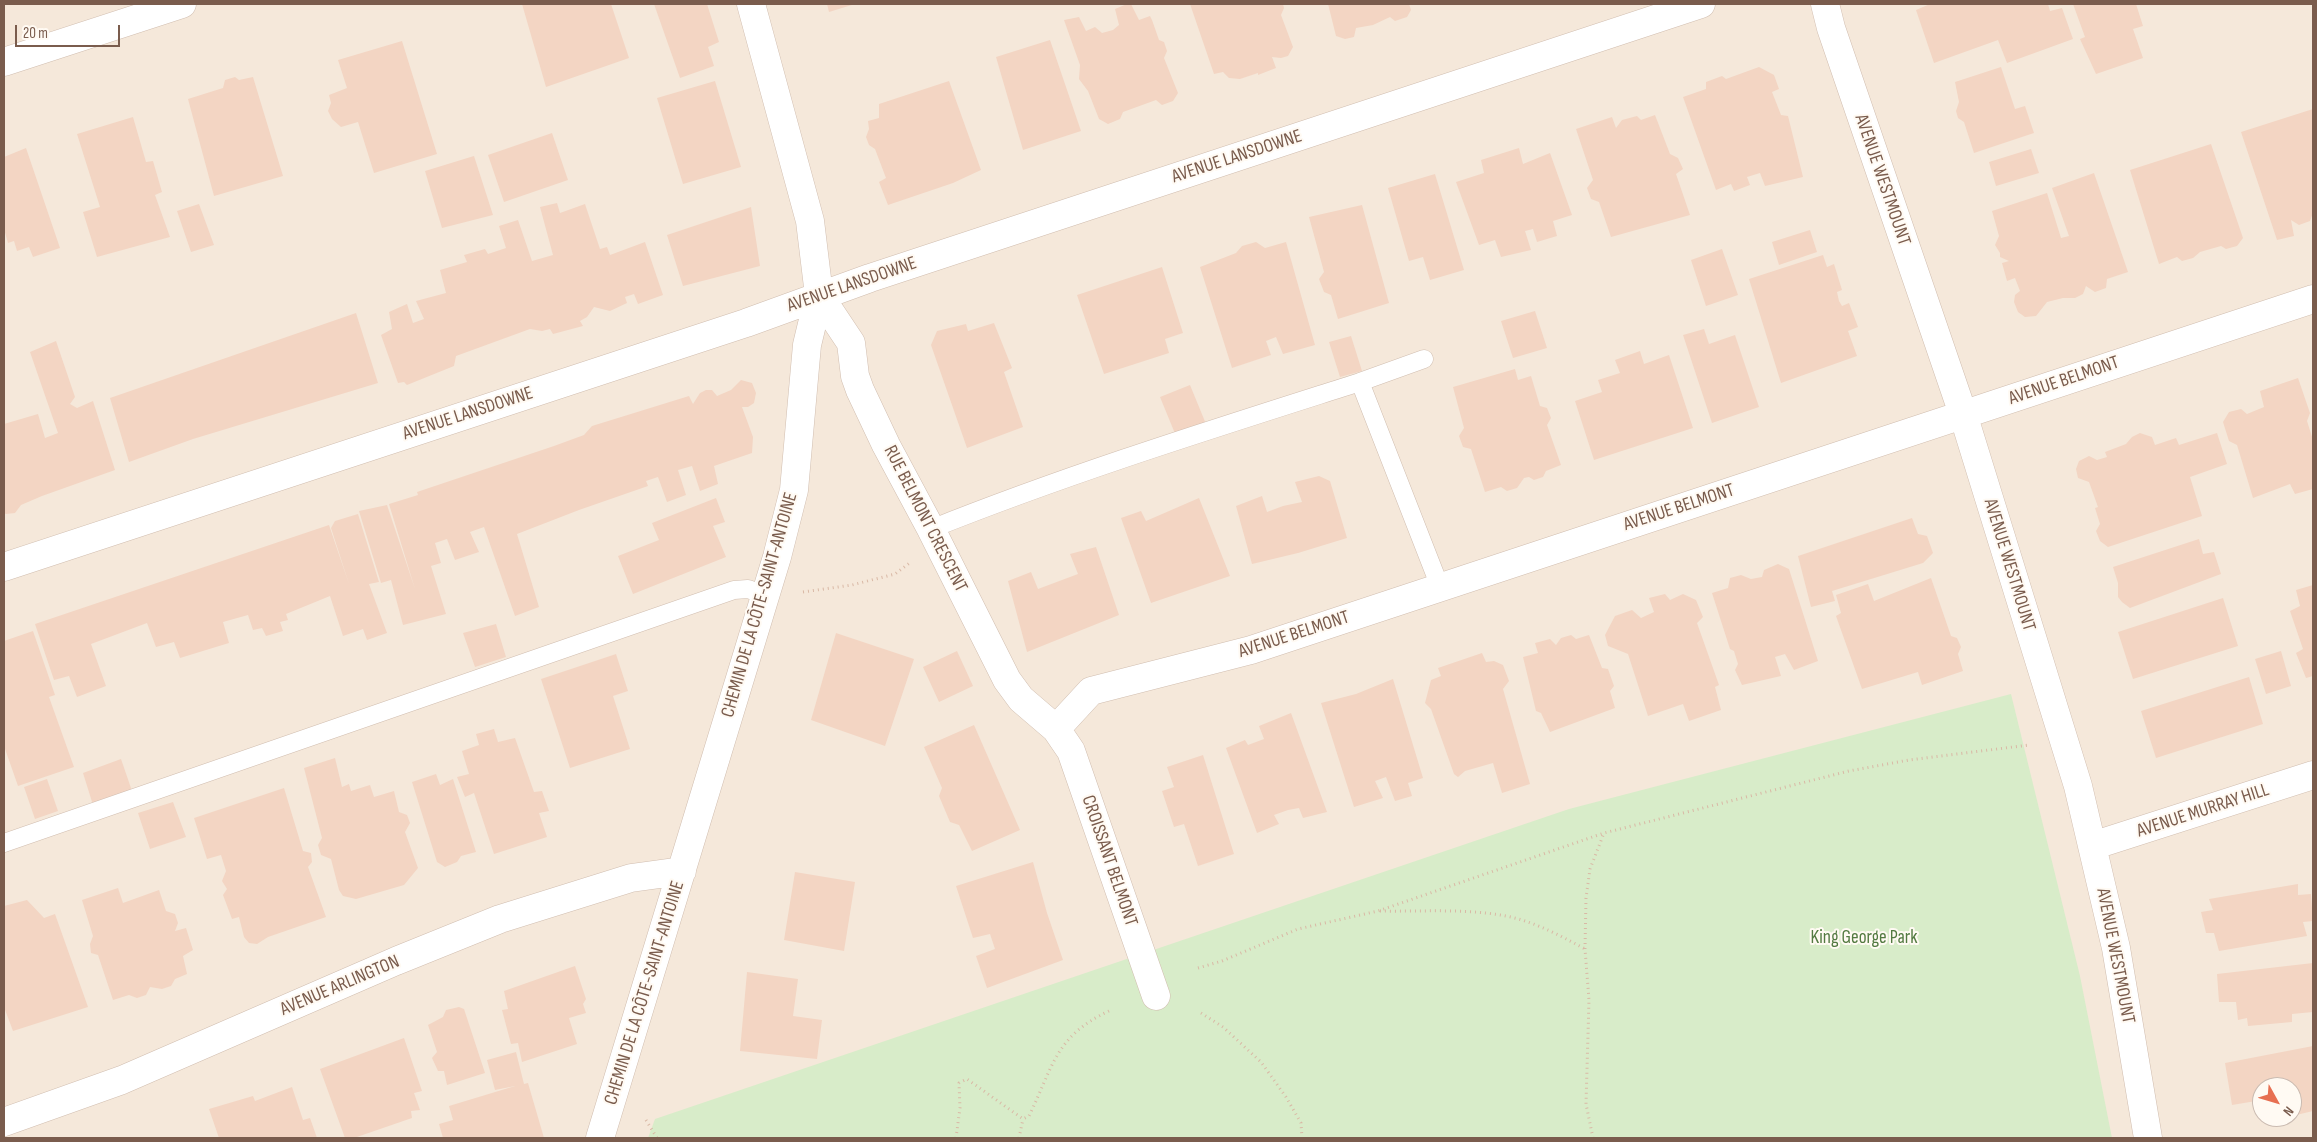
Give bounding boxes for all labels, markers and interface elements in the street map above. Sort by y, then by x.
scale bar [18,15,122,47]
text: 20 m [23,24,48,43]
street label: AVENUE WESTMOUNT [1849,111,1915,249]
street label: AVENUE LANSDOWNE [1169,125,1305,189]
street label: AVENUE LANSDOWNE [784,252,920,318]
street label: AVENUE BELMONT [2006,351,2122,411]
street label: AVENUE LANSDOWNE [400,382,536,446]
street label: RUE BELMONT CRESCENT [878,442,972,596]
street label: AVENUE BELMONT [1621,479,1737,537]
street label: CHEMIN DE LA CÔTE-SAINT-ANTOINE [717,490,803,720]
street label: AVENUE WESTMOUNT [1978,496,2040,634]
street label: AVENUE BELMONT [1236,606,1352,664]
street label: AVENUE MURRAY HILL [2134,779,2272,843]
street label: CROISSANT BELMONT [1076,793,1142,929]
street label: CHEMIN DE LA CÔTE-SAINT-ANTOINE [600,878,690,1108]
street label: AVENUE WESTMOUNT [2091,886,2139,1026]
park label: King George Park [1811,927,1917,949]
street label: AVENUE ARLINGTON [277,951,403,1021]
north arrow [2252,1077,2302,1127]
text: N [2279,1103,2297,1119]

